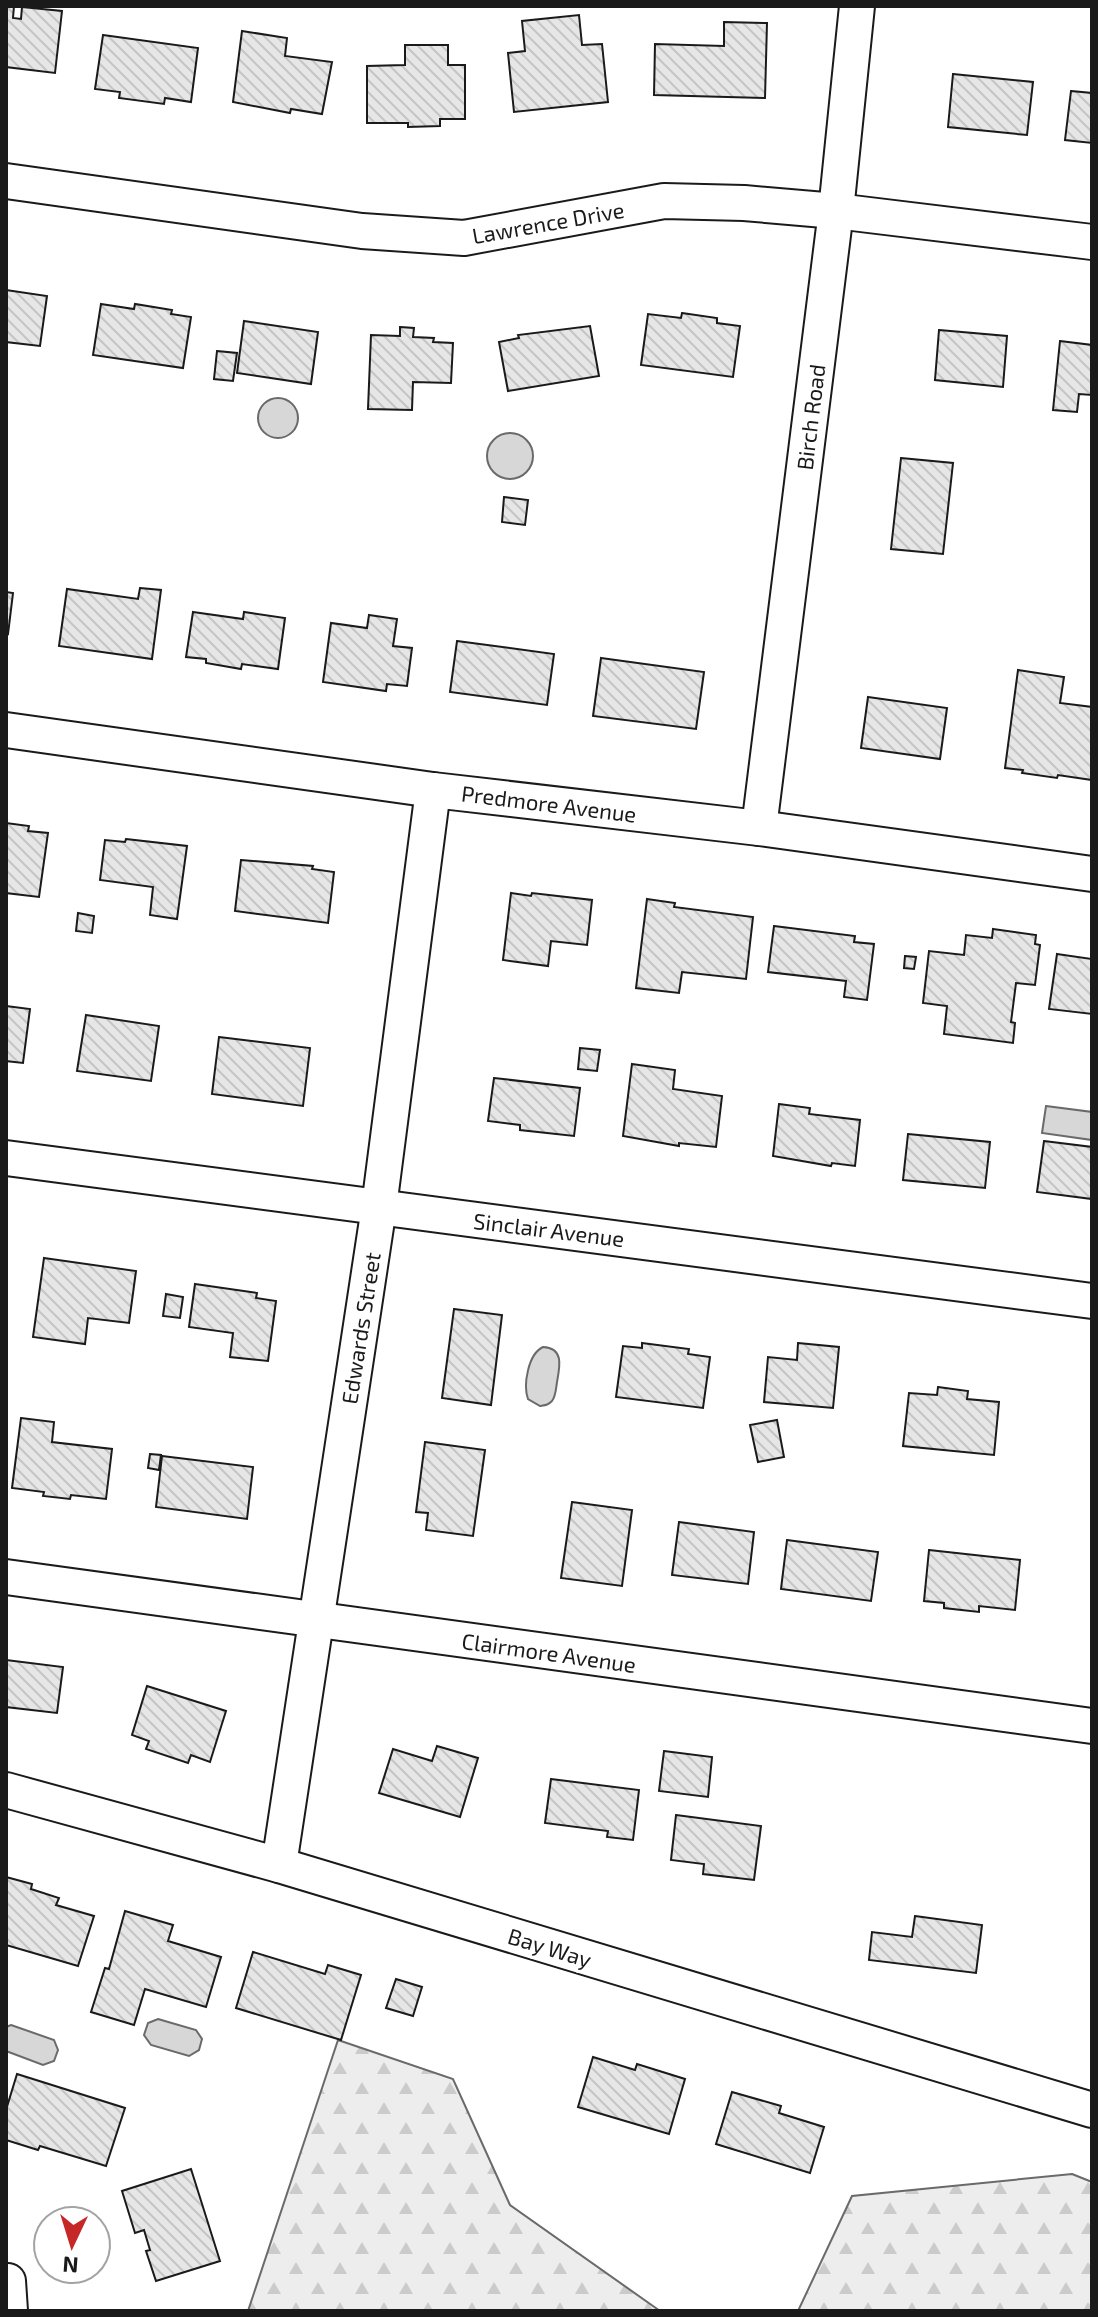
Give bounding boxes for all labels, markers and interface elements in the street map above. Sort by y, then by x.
street label: Lawrence Drive [470,196,626,248]
street label: Birch Road [791,362,829,472]
street label: Predmore Avenue [460,779,638,827]
street label: Sinclair Avenue [472,1207,626,1251]
street label: Edwards Street [335,1250,385,1406]
street label: Clairmore Avenue [460,1627,638,1677]
street label: Bay Way [505,1922,595,1972]
north arrow [32,2205,112,2285]
text: N [62,2252,79,2279]

